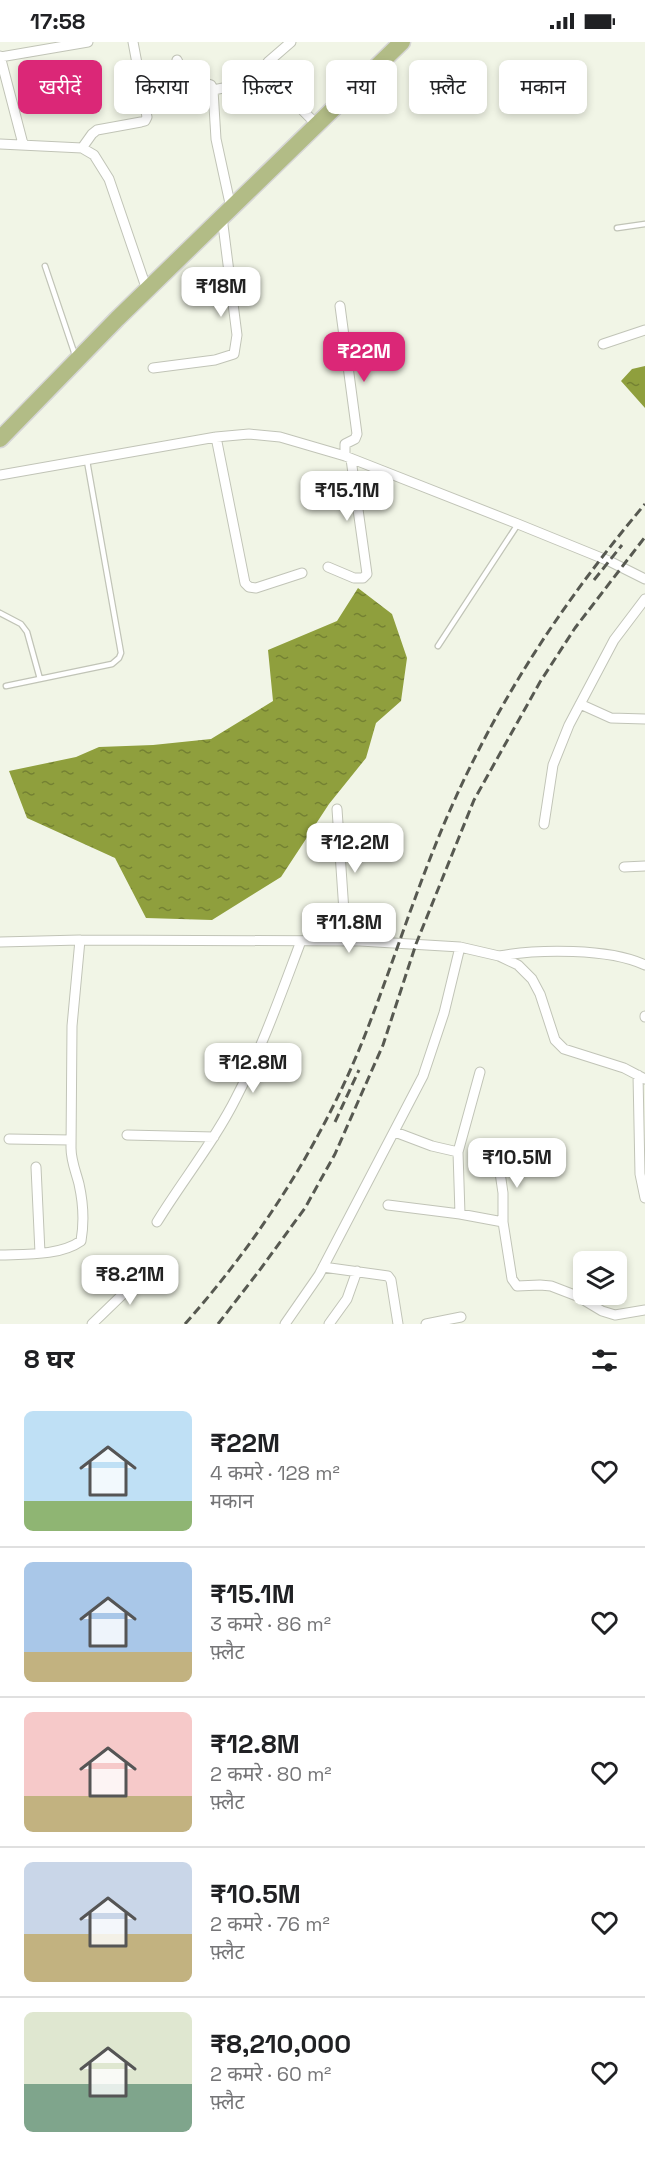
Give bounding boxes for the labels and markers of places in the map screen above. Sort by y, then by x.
pin: ₹18M [185,267,257,318]
pin: ₹22M [328,332,400,383]
pin: ₹15.1M [298,471,396,522]
pin: ₹12.2M [306,823,404,874]
pin: ₹11.8M [300,903,398,954]
pin: ₹12.8M [204,1043,302,1094]
pin: ₹10.5M [468,1138,566,1189]
pin: ₹8.21M [81,1255,179,1306]

